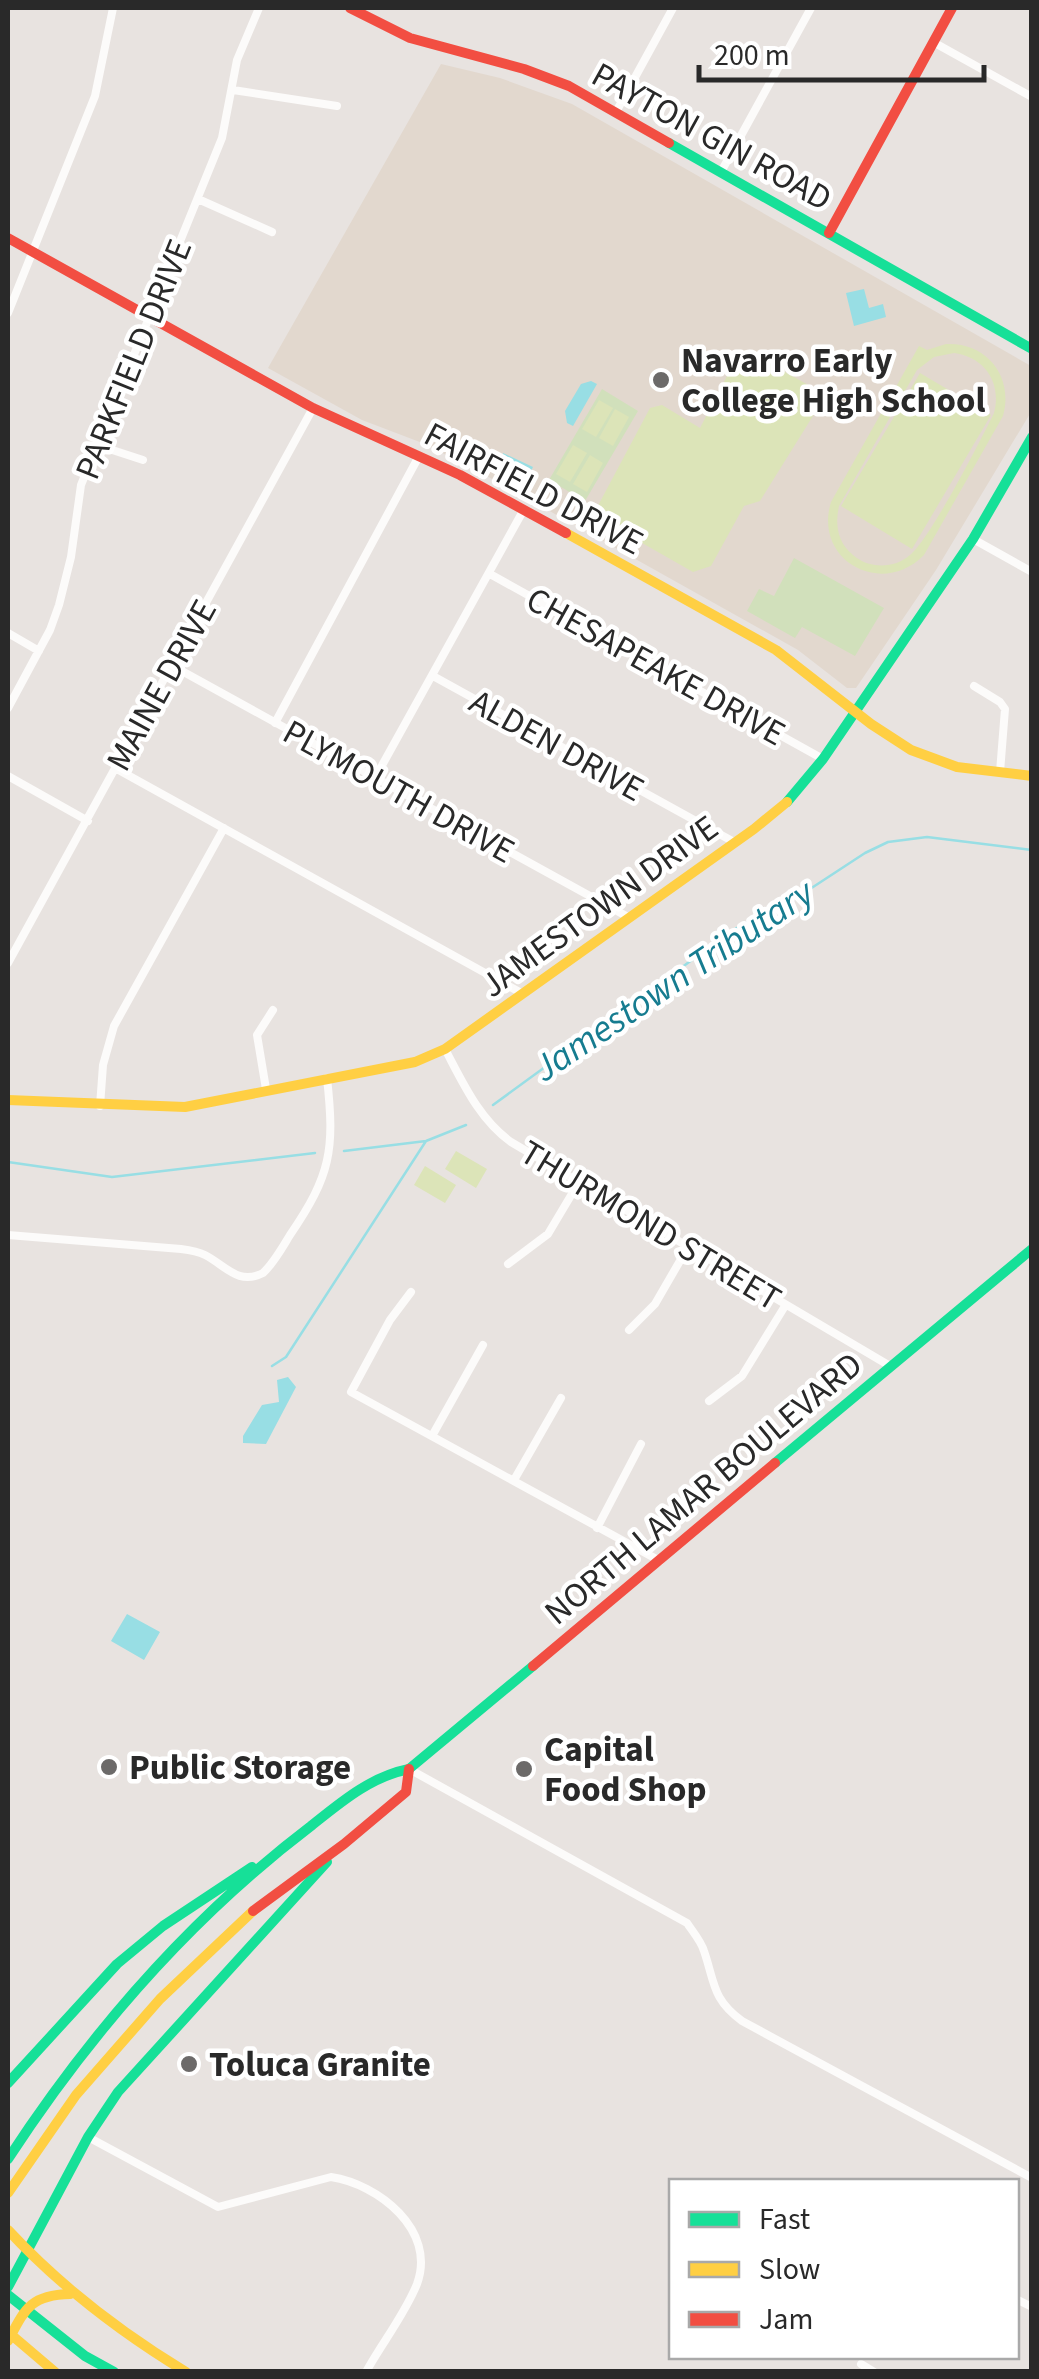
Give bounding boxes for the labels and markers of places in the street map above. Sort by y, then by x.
place label: Navarro Early College High School [681,336,985,426]
marker: Navarro Early College High School [650,369,672,391]
place label: Capital Food Shop [544,1725,707,1815]
place label: Public Storage [129,1743,351,1793]
marker: Public Storage [98,1756,120,1778]
marker: Capital Food Shop [513,1758,535,1780]
place label: Toluca Granite [209,2040,431,2090]
marker: Toluca Granite [178,2053,200,2075]

